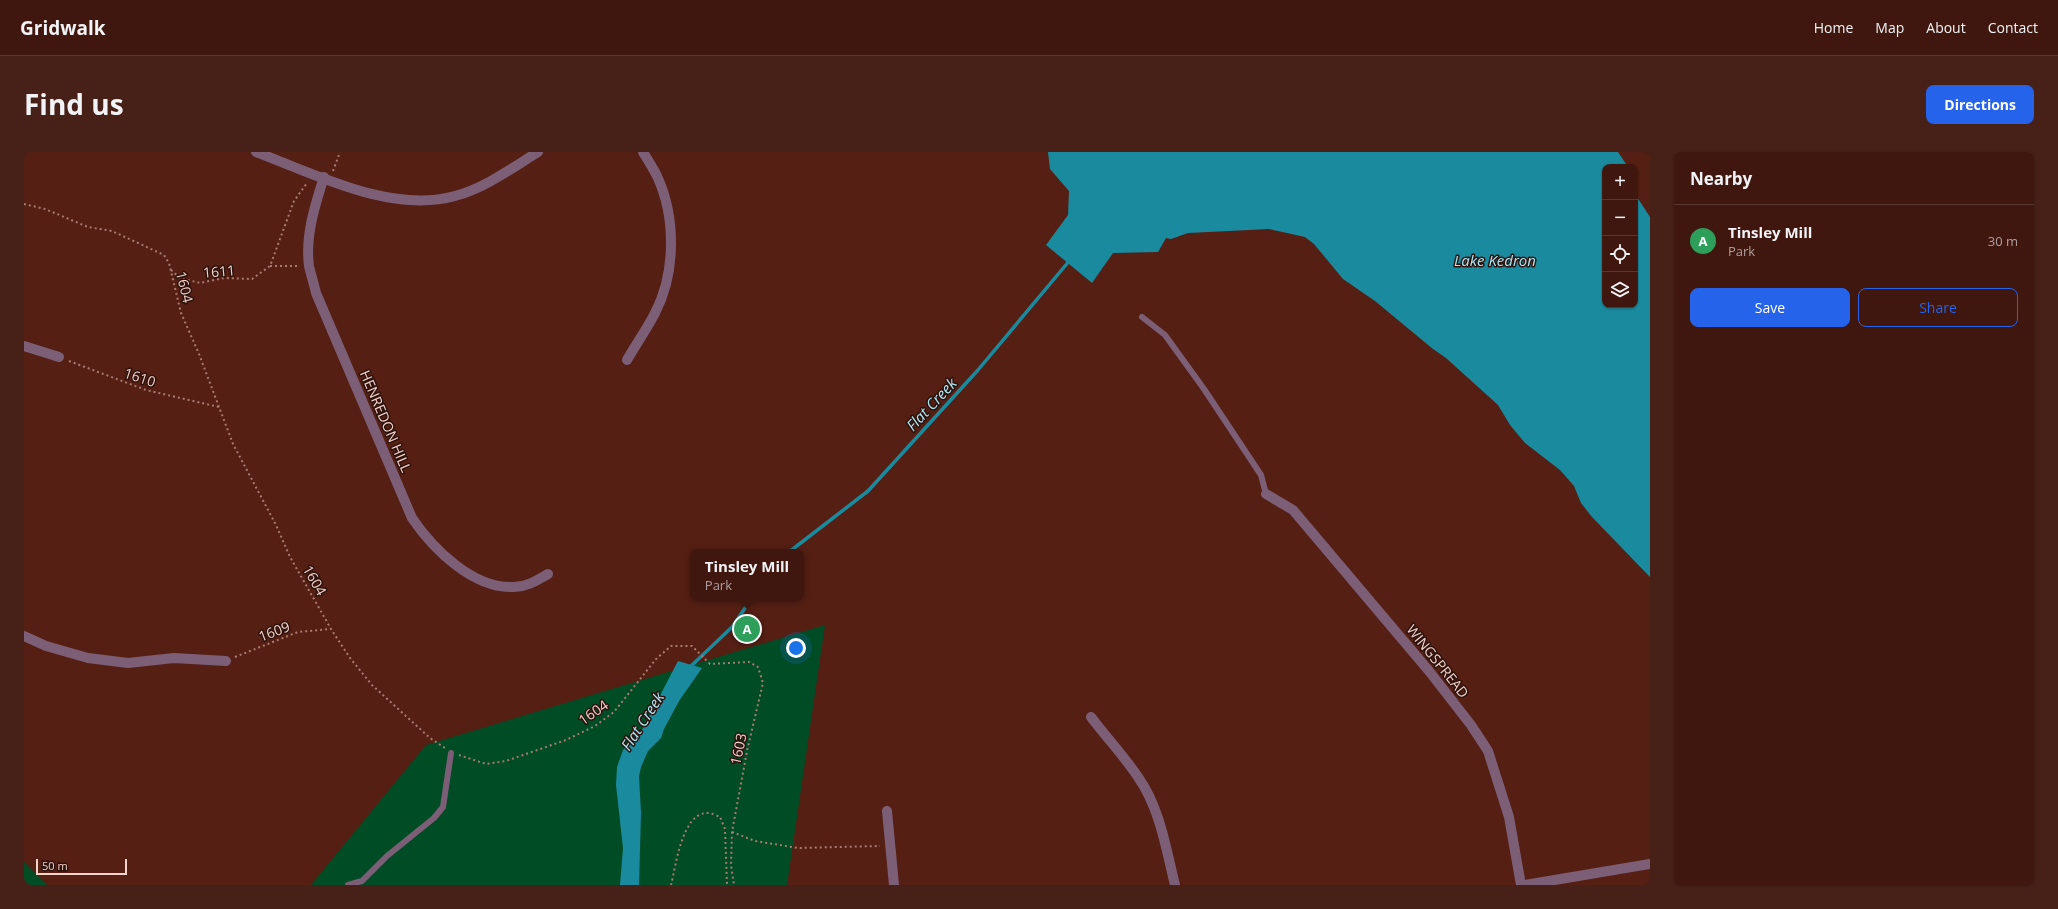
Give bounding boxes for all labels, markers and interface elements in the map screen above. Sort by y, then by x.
text: Gridwalk [20,15,106,41]
text: Home [1814,18,1853,37]
text: Map [1875,18,1904,37]
text: About [1926,18,1966,37]
text: Contact [1988,18,2038,37]
text: Find us [24,85,124,123]
button: Directions [1926,85,2034,124]
map controls [1602,164,1638,308]
button: + [1602,164,1638,200]
text: Nearby [1690,167,1752,190]
button: − [1602,200,1638,236]
text: Tinsley Mill [1728,222,1812,242]
text: A [1699,232,1707,250]
text: 30 m [1988,232,2018,250]
button: locate [1602,236,1638,272]
text: Park [1728,242,1755,260]
water label: Lake Kedron [1454,250,1536,270]
street label: 1611 [202,260,236,282]
street label: 1604 [172,269,198,305]
button: layers [1602,272,1638,308]
button: Save [1690,288,1850,327]
button: Share [1858,288,2018,327]
street label: 1610 [122,363,158,391]
street label: HENREDON HILL [356,367,416,475]
water label: Flat Creek [901,373,961,435]
popup [690,549,804,601]
text: Tinsley Mill [705,556,789,576]
street label: 1604 [299,561,331,599]
text: Park [705,576,732,594]
pin: A [734,614,760,644]
street label: 1609 [256,616,292,646]
street label: WINGSPREAD [1403,620,1473,702]
your location [786,638,806,658]
water label: Flat Creek [616,688,669,754]
street label: 1604 [574,695,612,729]
street label: 1603 [725,731,751,767]
scale bar [36,857,127,876]
text: 50 m [42,858,68,873]

